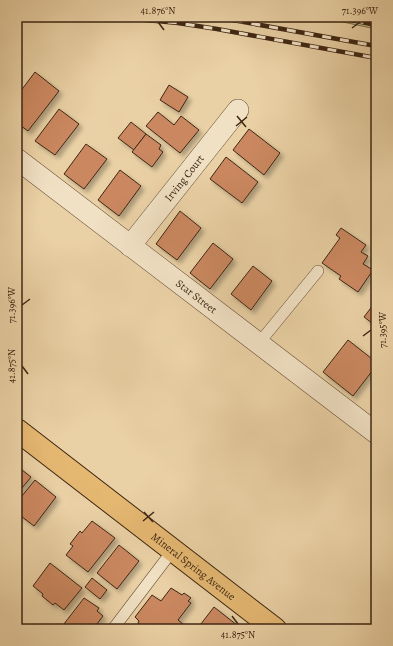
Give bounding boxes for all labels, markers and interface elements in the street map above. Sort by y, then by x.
text: 41.876°N [141,4,175,17]
text: 71.396°W [342,4,379,17]
street label: Irving Court [161,151,208,204]
street label: Star Street [173,276,221,317]
text: 71.396°W [5,286,18,323]
text: 71.395°W [376,311,389,348]
text: 41.875°N [5,349,18,383]
street label: Mineral Spring Avenue [148,529,239,604]
text: 41.875°N [221,628,255,641]

